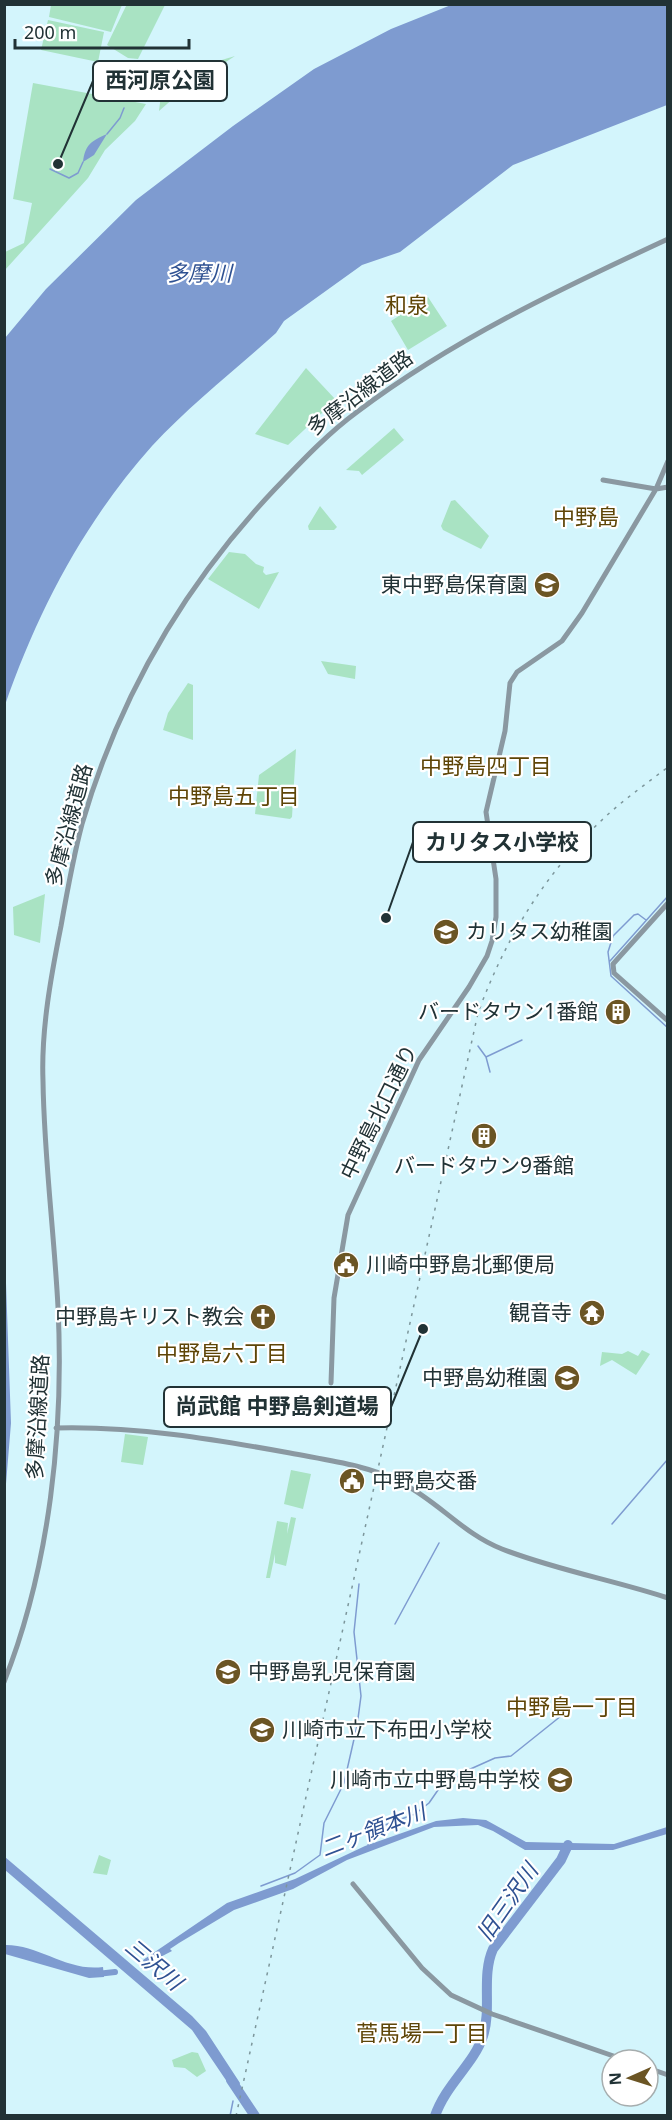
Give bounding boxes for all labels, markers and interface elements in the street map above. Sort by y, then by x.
scale bar [15,12,189,50]
text: 200 m [24,20,76,44]
callout: 西河原公園 [93,61,227,101]
text: 西河原公園 [105,64,215,94]
water label: 多摩川 [166,257,234,287]
district label: 和泉 [385,289,429,319]
street label: 多摩沿線道路 [301,343,418,441]
district label: 中野島 [553,501,619,531]
place label: 東中野島保育園 [381,570,528,598]
school or university icon: 東中野島保育園 [532,570,562,600]
district label: 中野島四丁目 [420,750,552,780]
street label: 多摩沿線道路 [38,760,98,889]
district label: 中野島五丁目 [168,780,300,810]
callout: カリタス小学校 [413,822,591,862]
text: カリタス小学校 [425,826,579,856]
school or university icon: カリタス幼稚園 [431,917,461,947]
place label: カリタス幼稚園 [466,917,613,945]
place label: バードタウン1番館 [418,997,598,1025]
building icon: バードタウン1番館 [603,997,633,1027]
street label: 中野島北口通り [333,1039,423,1184]
building icon: バードタウン9番館 [469,1121,499,1151]
place label: バードタウン9番館 [394,1151,574,1179]
public building icon: 川崎中野島北郵便局 [331,1250,361,1280]
place label: 川崎中野島北郵便局 [366,1250,555,1278]
place label: 観音寺 [509,1298,572,1326]
temple icon: 観音寺 [577,1298,607,1328]
place label: 中野島キリスト教会 [55,1302,244,1330]
church icon: 中野島キリスト教会 [248,1302,278,1332]
district label: 中野島六丁目 [156,1337,288,1367]
street label: 多摩沿線道路 [20,1353,54,1481]
place label: 中野島幼稚園 [422,1363,548,1391]
school or university icon: 中野島幼稚園 [552,1363,582,1393]
callout: 尚武館 中野島剣道場 [164,1387,391,1427]
text: 尚武館 中野島剣道場 [175,1390,379,1420]
public building icon: 中野島交番 [337,1466,367,1496]
place label: 中野島交番 [372,1466,477,1494]
school or university icon: 中野島乳児保育園 [213,1657,243,1687]
place label: 中野島乳児保育園 [248,1657,416,1685]
district label: 中野島一丁目 [506,1691,638,1721]
school or university icon: 川崎市立下布田小学校 [247,1715,277,1745]
place label: 川崎市立下布田小学校 [282,1715,492,1743]
place label: 川崎市立中野島中学校 [330,1765,540,1793]
school or university icon: 川崎市立中野島中学校 [545,1765,575,1795]
water label: 二ヶ領本川 [316,1795,431,1863]
water label: 旧三沢川 [469,1855,545,1946]
water label: 三沢川 [120,1931,191,1997]
district label: 菅馬場一丁目 [356,2017,488,2047]
north arrow [600,2048,660,2108]
text: N [604,2072,626,2086]

